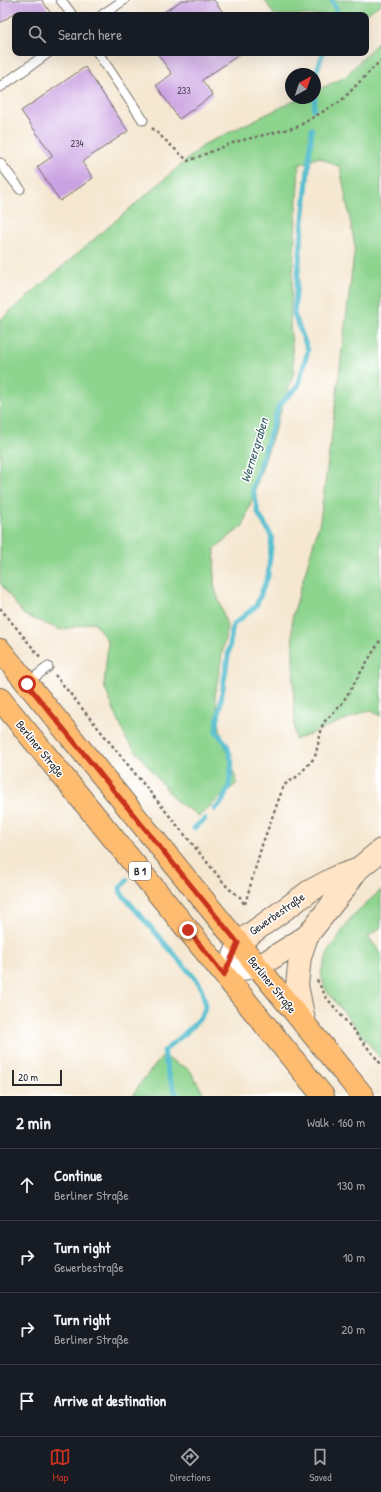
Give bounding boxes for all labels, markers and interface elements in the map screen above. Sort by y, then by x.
search box [12,12,369,56]
icon: search [26,23,48,45]
text: Search here [58,24,122,45]
north arrow [285,68,321,104]
house number: 233 [177,84,191,97]
house number: 234 [71,137,84,150]
water label: Wernergraben [236,414,274,485]
route start [18,675,36,693]
street label: Berliner Straße [12,717,69,781]
road number: B 1 [129,862,151,880]
street label: Gewerbestraße [245,888,308,939]
route end [179,921,197,939]
street label: Berliner Straße [244,953,301,1017]
scale bar [12,1068,62,1087]
text: 20 m [18,1070,38,1084]
text: 2 min [16,1111,51,1134]
text: Walk · 160 m [307,1113,365,1131]
text: Continue [54,1165,102,1186]
icon: ahead [16,1174,38,1196]
text: 130 m [337,1176,365,1194]
text: Berliner Straße [54,1186,129,1204]
text: Turn right [54,1237,110,1258]
icon: right [16,1246,38,1268]
text: 10 m [343,1248,365,1266]
text: Gewerbestraße [54,1258,124,1276]
text: Turn right [54,1309,110,1330]
icon: right [16,1318,38,1340]
text: 20 m [341,1320,365,1338]
text: Berliner Straße [54,1330,129,1348]
icon: arrive [16,1390,38,1412]
text: Arrive at destination [54,1390,166,1411]
tab: Map [49,1446,71,1484]
tab: Directions [170,1446,211,1484]
tab: Saved [309,1446,332,1484]

